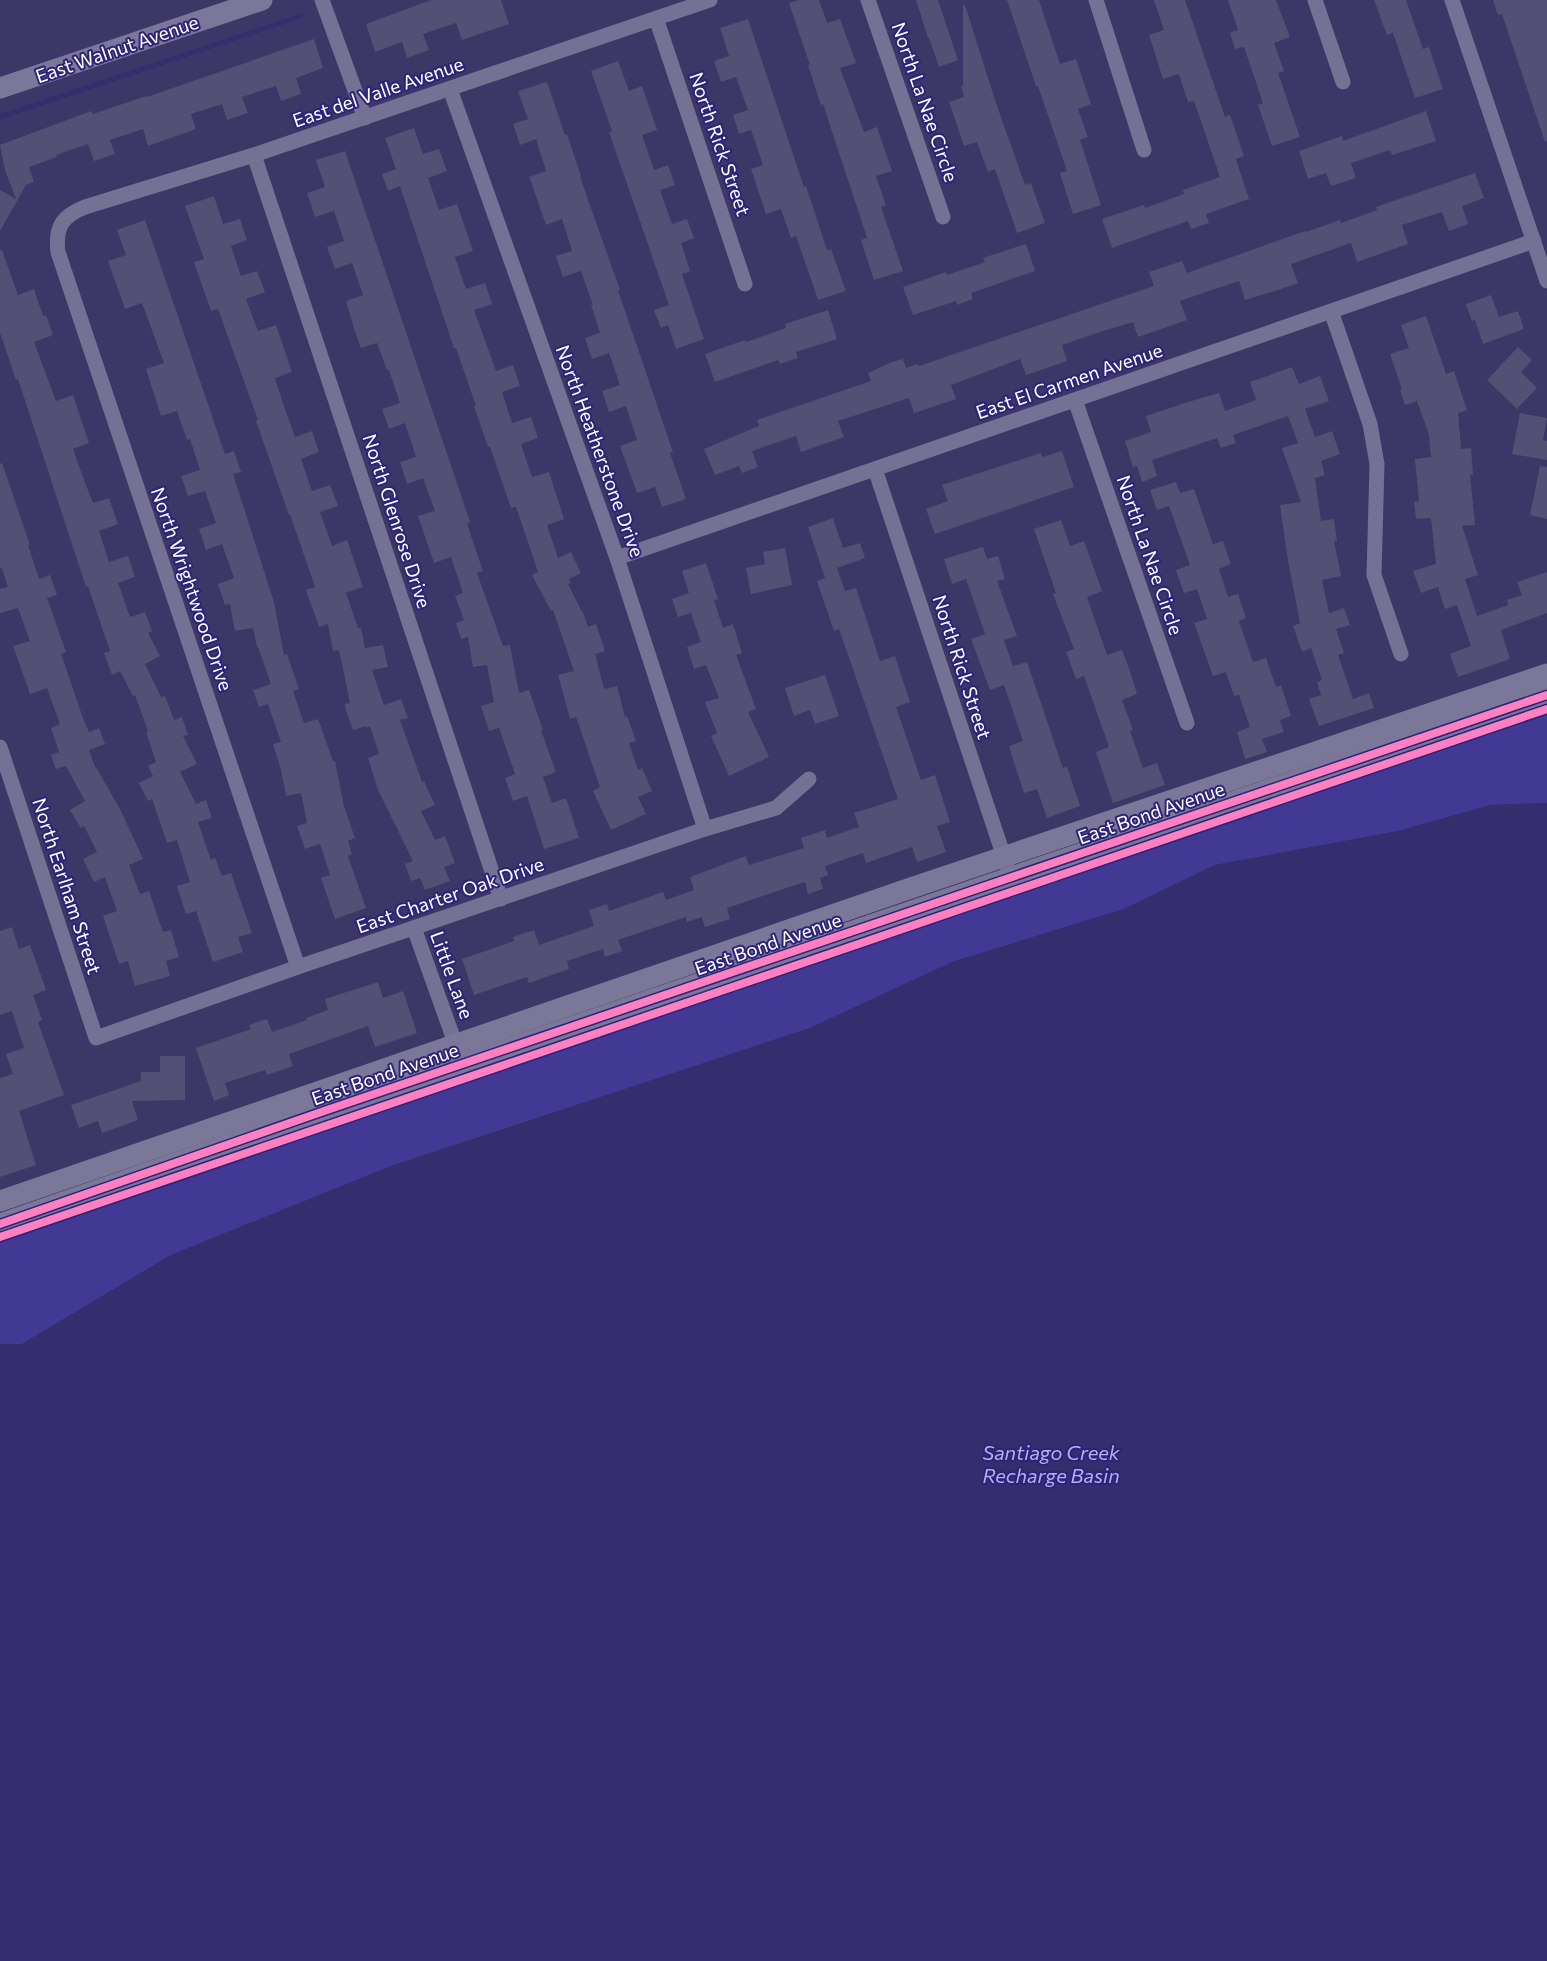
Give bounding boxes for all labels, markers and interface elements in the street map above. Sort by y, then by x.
street label: East Walnut Avenue [32,10,201,87]
street label: North La Nae Circle [887,19,964,185]
street label: East del Valle Avenue [289,51,466,132]
street label: North Rick Street [685,69,756,219]
street label: East El Carmen Avenue [972,338,1165,423]
street label: North Heatherstone Drive [551,342,650,560]
street label: North Glenrose Drive [358,431,437,611]
street label: North La Nae Circle [1112,472,1189,638]
street label: North Wrightwood Drive [147,484,238,694]
street label: North Rick Street [928,592,997,742]
street label: East Bond Avenue [1074,777,1227,848]
street label: North Earlham Street [28,795,107,977]
street label: East Charter Oak Drive [353,852,547,937]
street label: East Bond Avenue [691,908,844,979]
street label: Little Lane [426,928,479,1022]
street label: East Bond Avenue [308,1038,461,1109]
water label: Santiago Creek Recharge Basin [982,1440,1121,1487]

